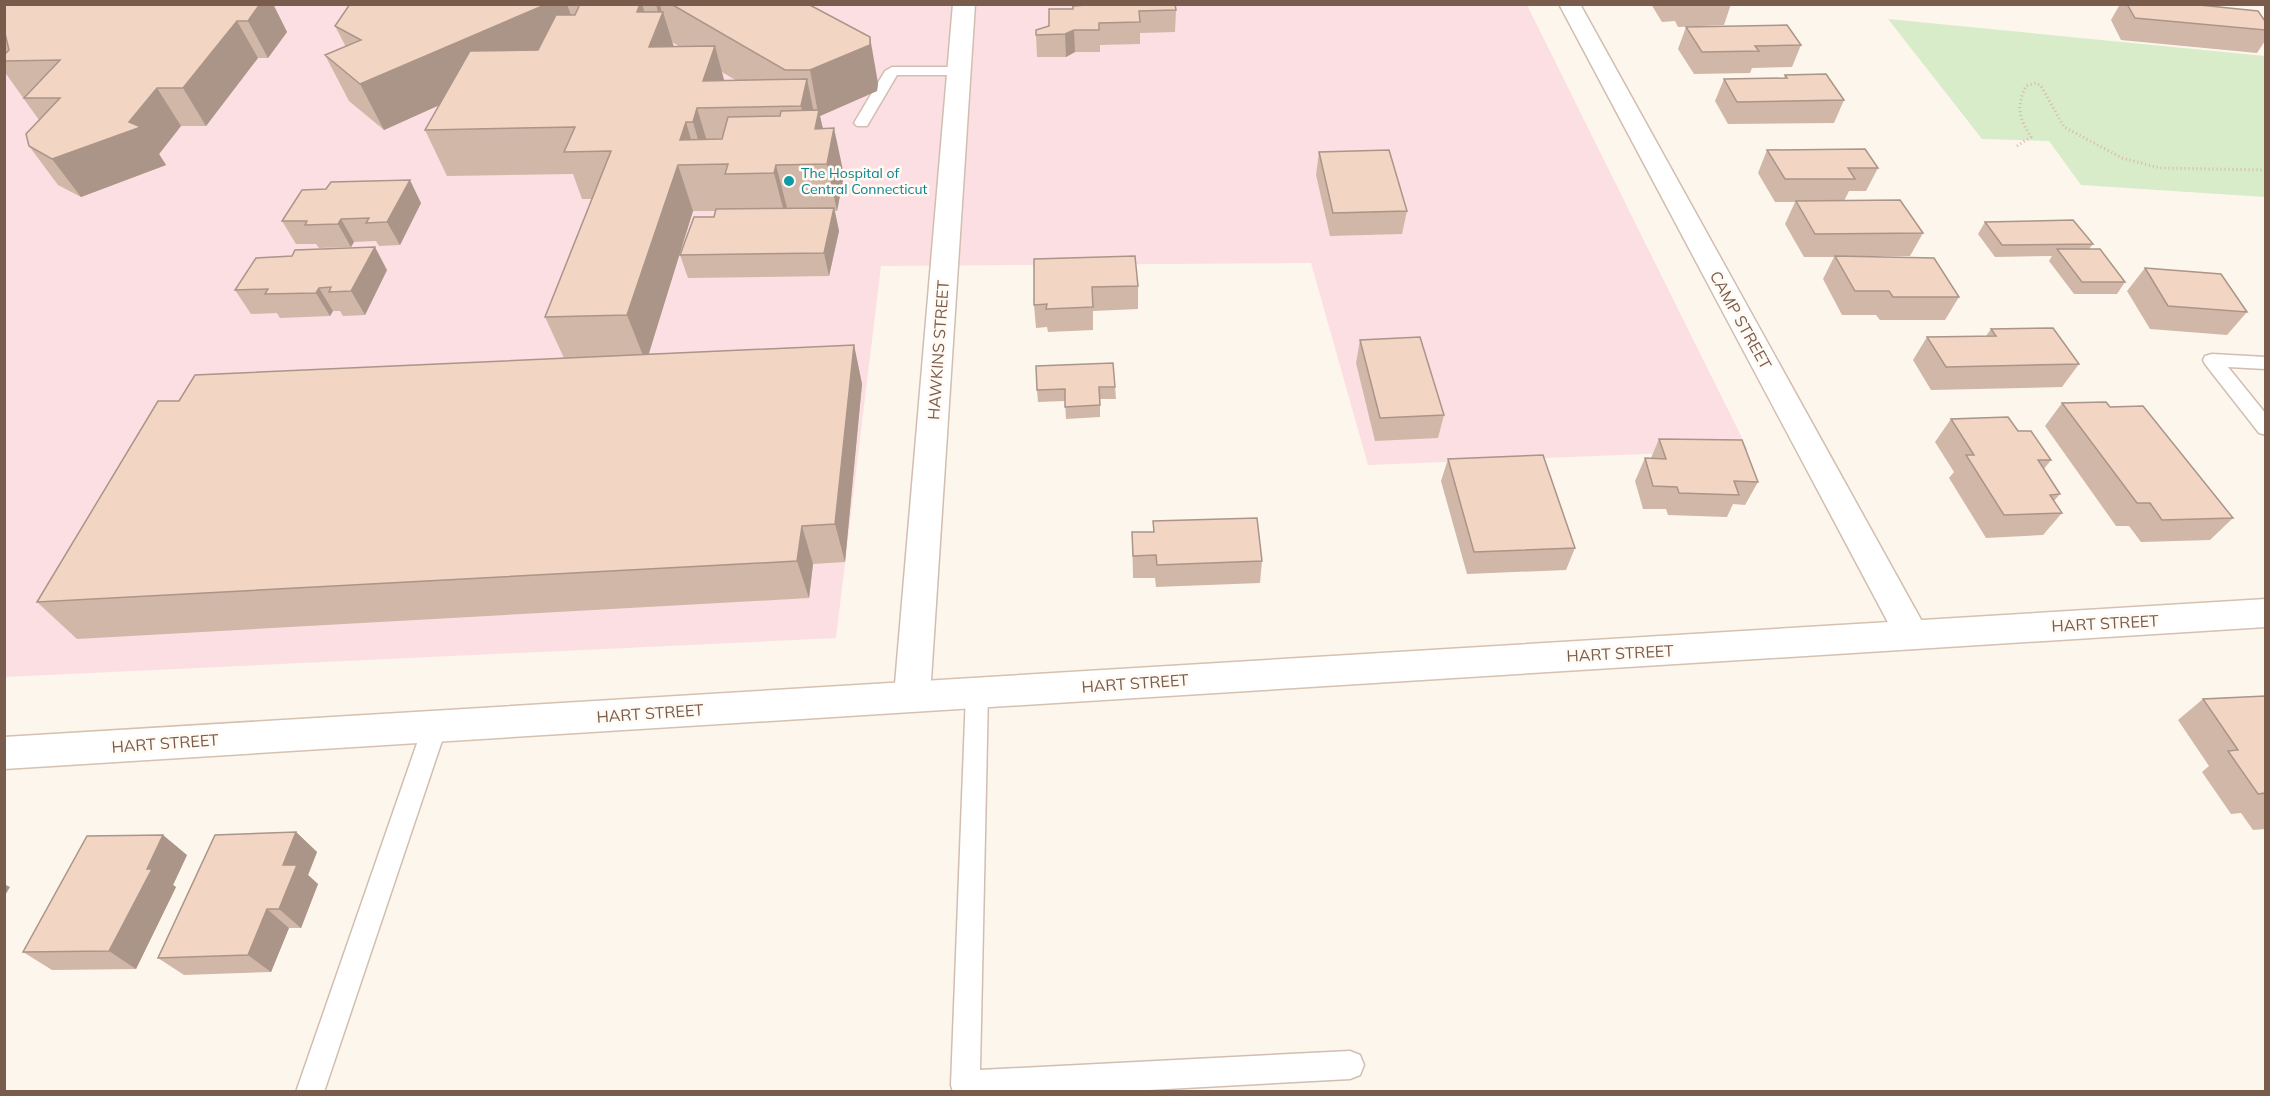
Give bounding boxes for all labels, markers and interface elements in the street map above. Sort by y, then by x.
place label: The Hospital of Central Connecticut [801,164,927,198]
marker: The Hospital of Central Connecticut [782,174,796,188]
street label: CAMP STREET [1706,267,1776,373]
street label: HAWKINS STREET [923,279,953,421]
street label: HART STREET [2051,610,2159,636]
street label: HART STREET [1566,640,1674,666]
street label: HART STREET [1081,669,1190,697]
street label: HART STREET [596,699,705,727]
street label: HART STREET [111,729,220,757]

